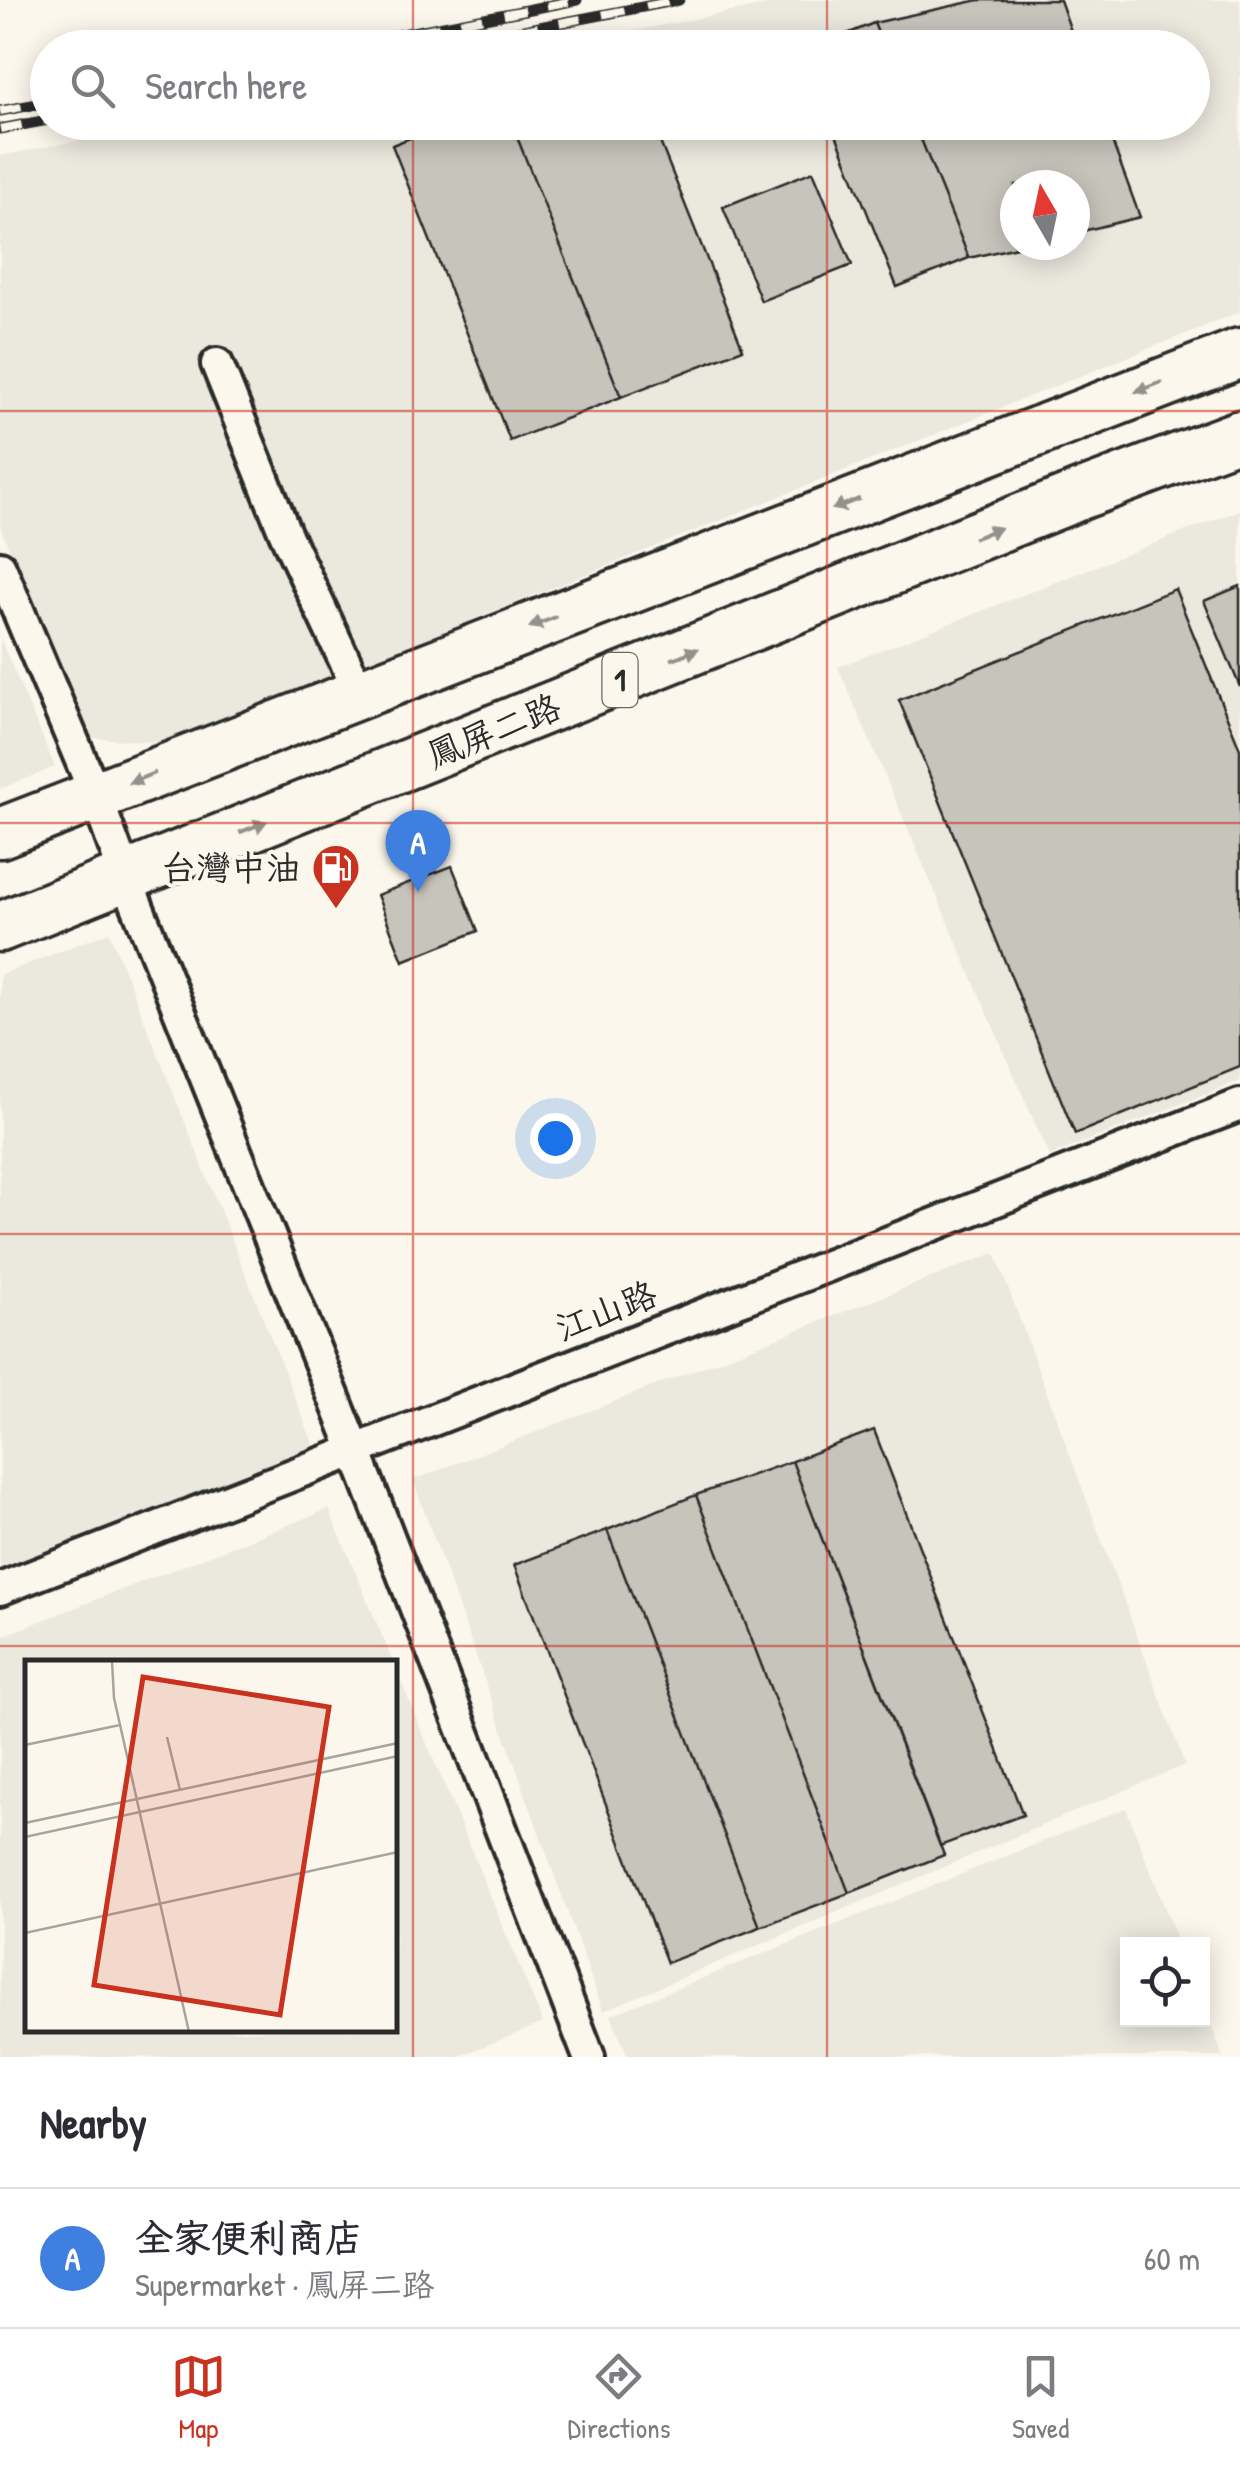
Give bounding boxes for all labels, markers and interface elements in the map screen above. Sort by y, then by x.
search box [30,30,1210,140]
icon: search [65,58,120,113]
text: Search here [145,59,307,111]
north arrow [1000,170,1090,260]
one-way arrow [1134,380,1164,396]
one-way arrow [830,497,860,513]
one-way arrow [972,525,1001,541]
one-way arrow [527,614,557,630]
one-way arrow [670,646,700,662]
road number: 1 [602,653,638,707]
street label: 鳳屏二路 [420,683,568,779]
one-way arrow [127,771,157,787]
pin: A [386,810,450,892]
one-way arrow [239,819,269,835]
fuel station icon: 台灣中油 [310,842,362,910]
place label: 台灣中油 [161,844,301,891]
your location [530,1113,581,1164]
street label: 江山路 [548,1270,663,1351]
inset map [25,1660,398,2032]
map controls [1120,1937,1210,2027]
button: locate [1120,1937,1210,2027]
text: Nearby [40,2094,147,2151]
text: 全家便利商店 [135,2211,363,2263]
text: A [65,2237,80,2280]
text: 60 m [1144,2237,1200,2280]
text: Supermarket · 鳳屏二路 [135,2263,434,2306]
tab: Map [171,2349,226,2447]
tab: Directions [567,2349,670,2447]
tab: Saved [1012,2349,1069,2447]

